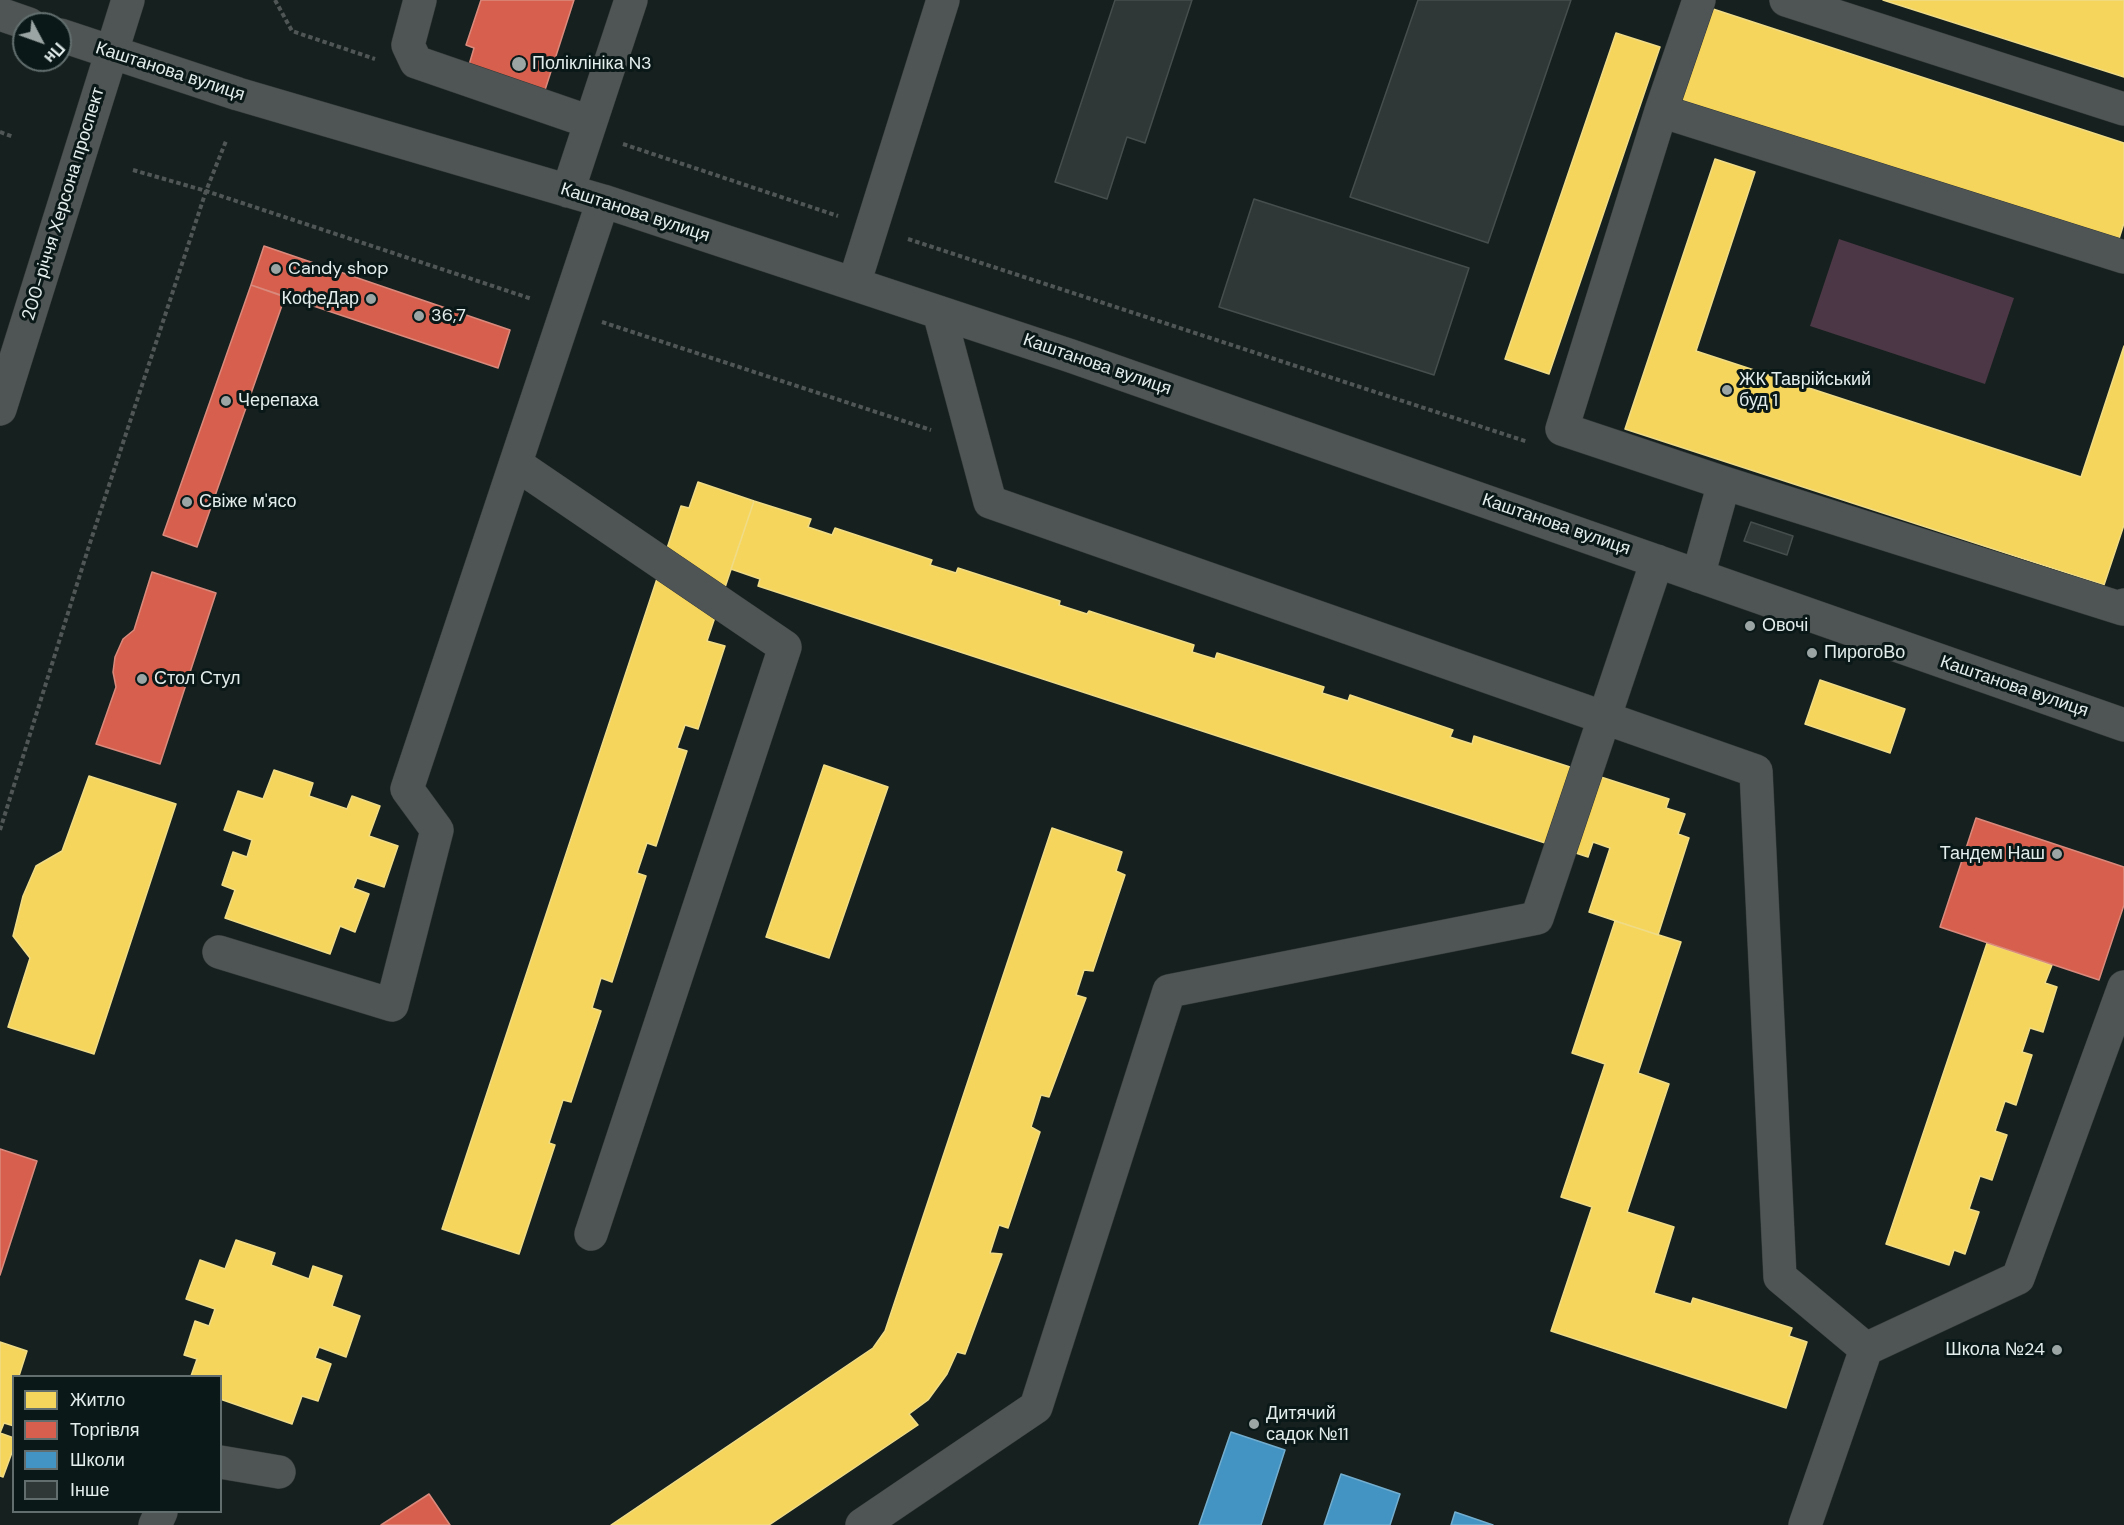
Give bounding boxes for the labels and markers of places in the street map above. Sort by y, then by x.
place label: Поліклініка N3 [532,53,652,75]
marker: Поліклініка N3 [510,55,528,73]
place label: Candy shop [288,258,388,280]
marker: Candy shop [269,262,283,276]
place label: КофеДар [281,288,359,310]
marker: КофеДар [364,292,378,306]
place label: 36,7 [431,305,466,327]
marker: 36,7 [412,309,426,323]
place label: ЖК Таврійський буд 1 [1739,369,1871,412]
marker: ЖК Таврійський буд 1 [1720,383,1734,397]
place label: Черепаха [238,390,319,412]
marker: Черепаха [219,394,233,408]
place label: Свіже м'ясо [199,491,297,513]
marker: Свіже м'ясо [180,495,194,509]
place label: Овочі [1762,615,1808,637]
marker: Овочі [1743,619,1757,633]
place label: ПирогоВо [1824,642,1905,664]
marker: ПирогоВо [1805,646,1819,660]
place label: Стол Стул [154,668,240,690]
marker: Стол Стул [135,672,149,686]
place label: Тандем Наш [1940,843,2045,865]
marker: Тандем Наш [2050,847,2064,861]
place label: Школа №24 [1945,1339,2045,1361]
marker: Школа №24 [2050,1343,2064,1357]
place label: Дитячий садок №11 [1266,1403,1349,1446]
marker: Дитячий садок №11 [1247,1417,1261,1431]

